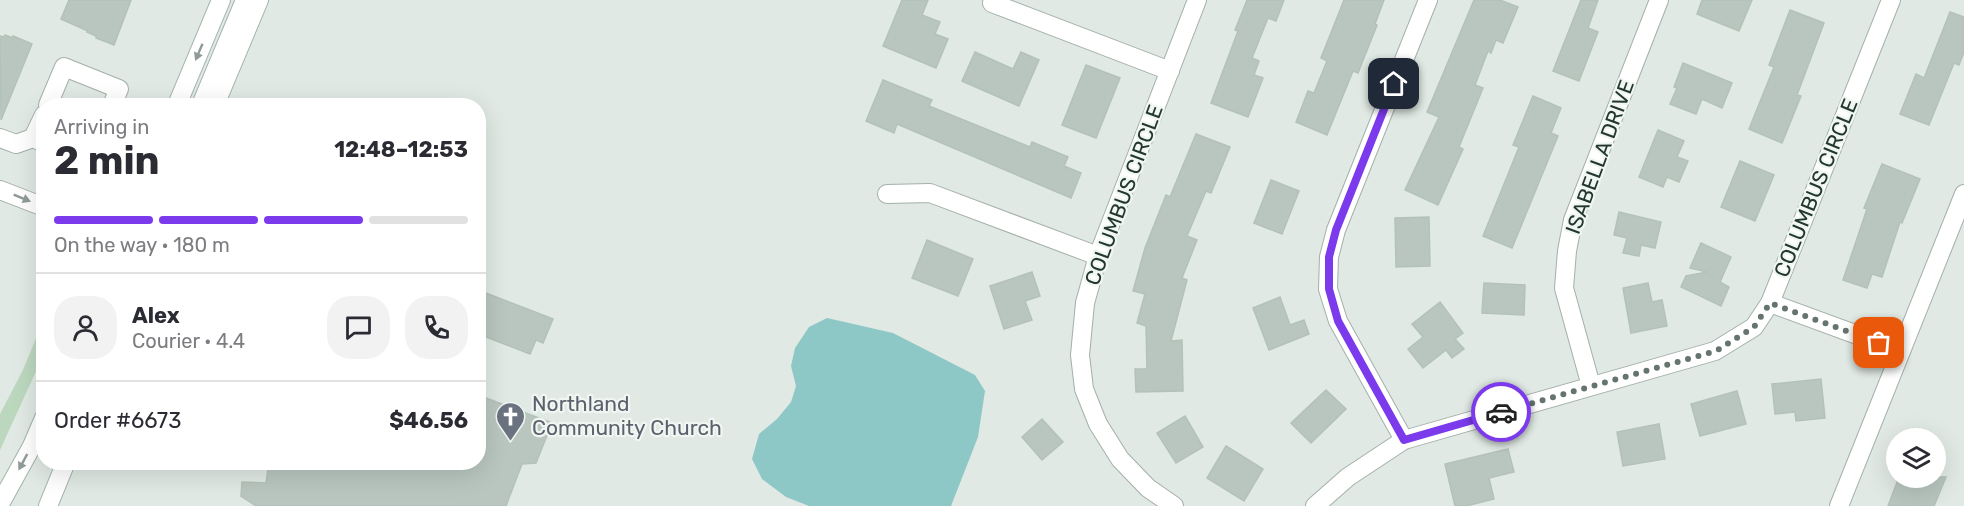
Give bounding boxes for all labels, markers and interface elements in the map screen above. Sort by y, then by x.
one-way arrow [194,44,204,62]
pin [1368,58,1419,109]
icon: home [1377,67,1410,100]
street label: ISABELLA DRIVE [1560,76,1639,237]
street label: COLUMBUS CIRCLE [1768,95,1863,281]
street label: COLUMBUS CIRCLE [1079,101,1168,288]
text: Arriving in [54,115,149,139]
text: 12:48–12:53 [334,136,468,163]
text: 2 min [54,138,160,184]
one-way arrow [13,194,31,203]
text: On the way · 180 m [54,233,230,257]
button: person [54,296,117,359]
button: chat [327,296,390,359]
button: phone [405,296,468,359]
text: Alex [132,302,180,329]
pin [1853,317,1904,368]
icon: bag [1862,326,1895,359]
text: Courier · 4.4 [132,329,245,353]
courier [1471,382,1531,442]
place label: Northland Community Church [532,391,722,440]
icon: car [1485,396,1518,429]
church icon: Northland Community Church [495,400,527,442]
text: Order #6673 [54,407,181,434]
text: $46.56 [389,407,468,434]
map controls [1886,428,1946,488]
button: layers [1886,428,1946,488]
one-way arrow [18,453,28,470]

